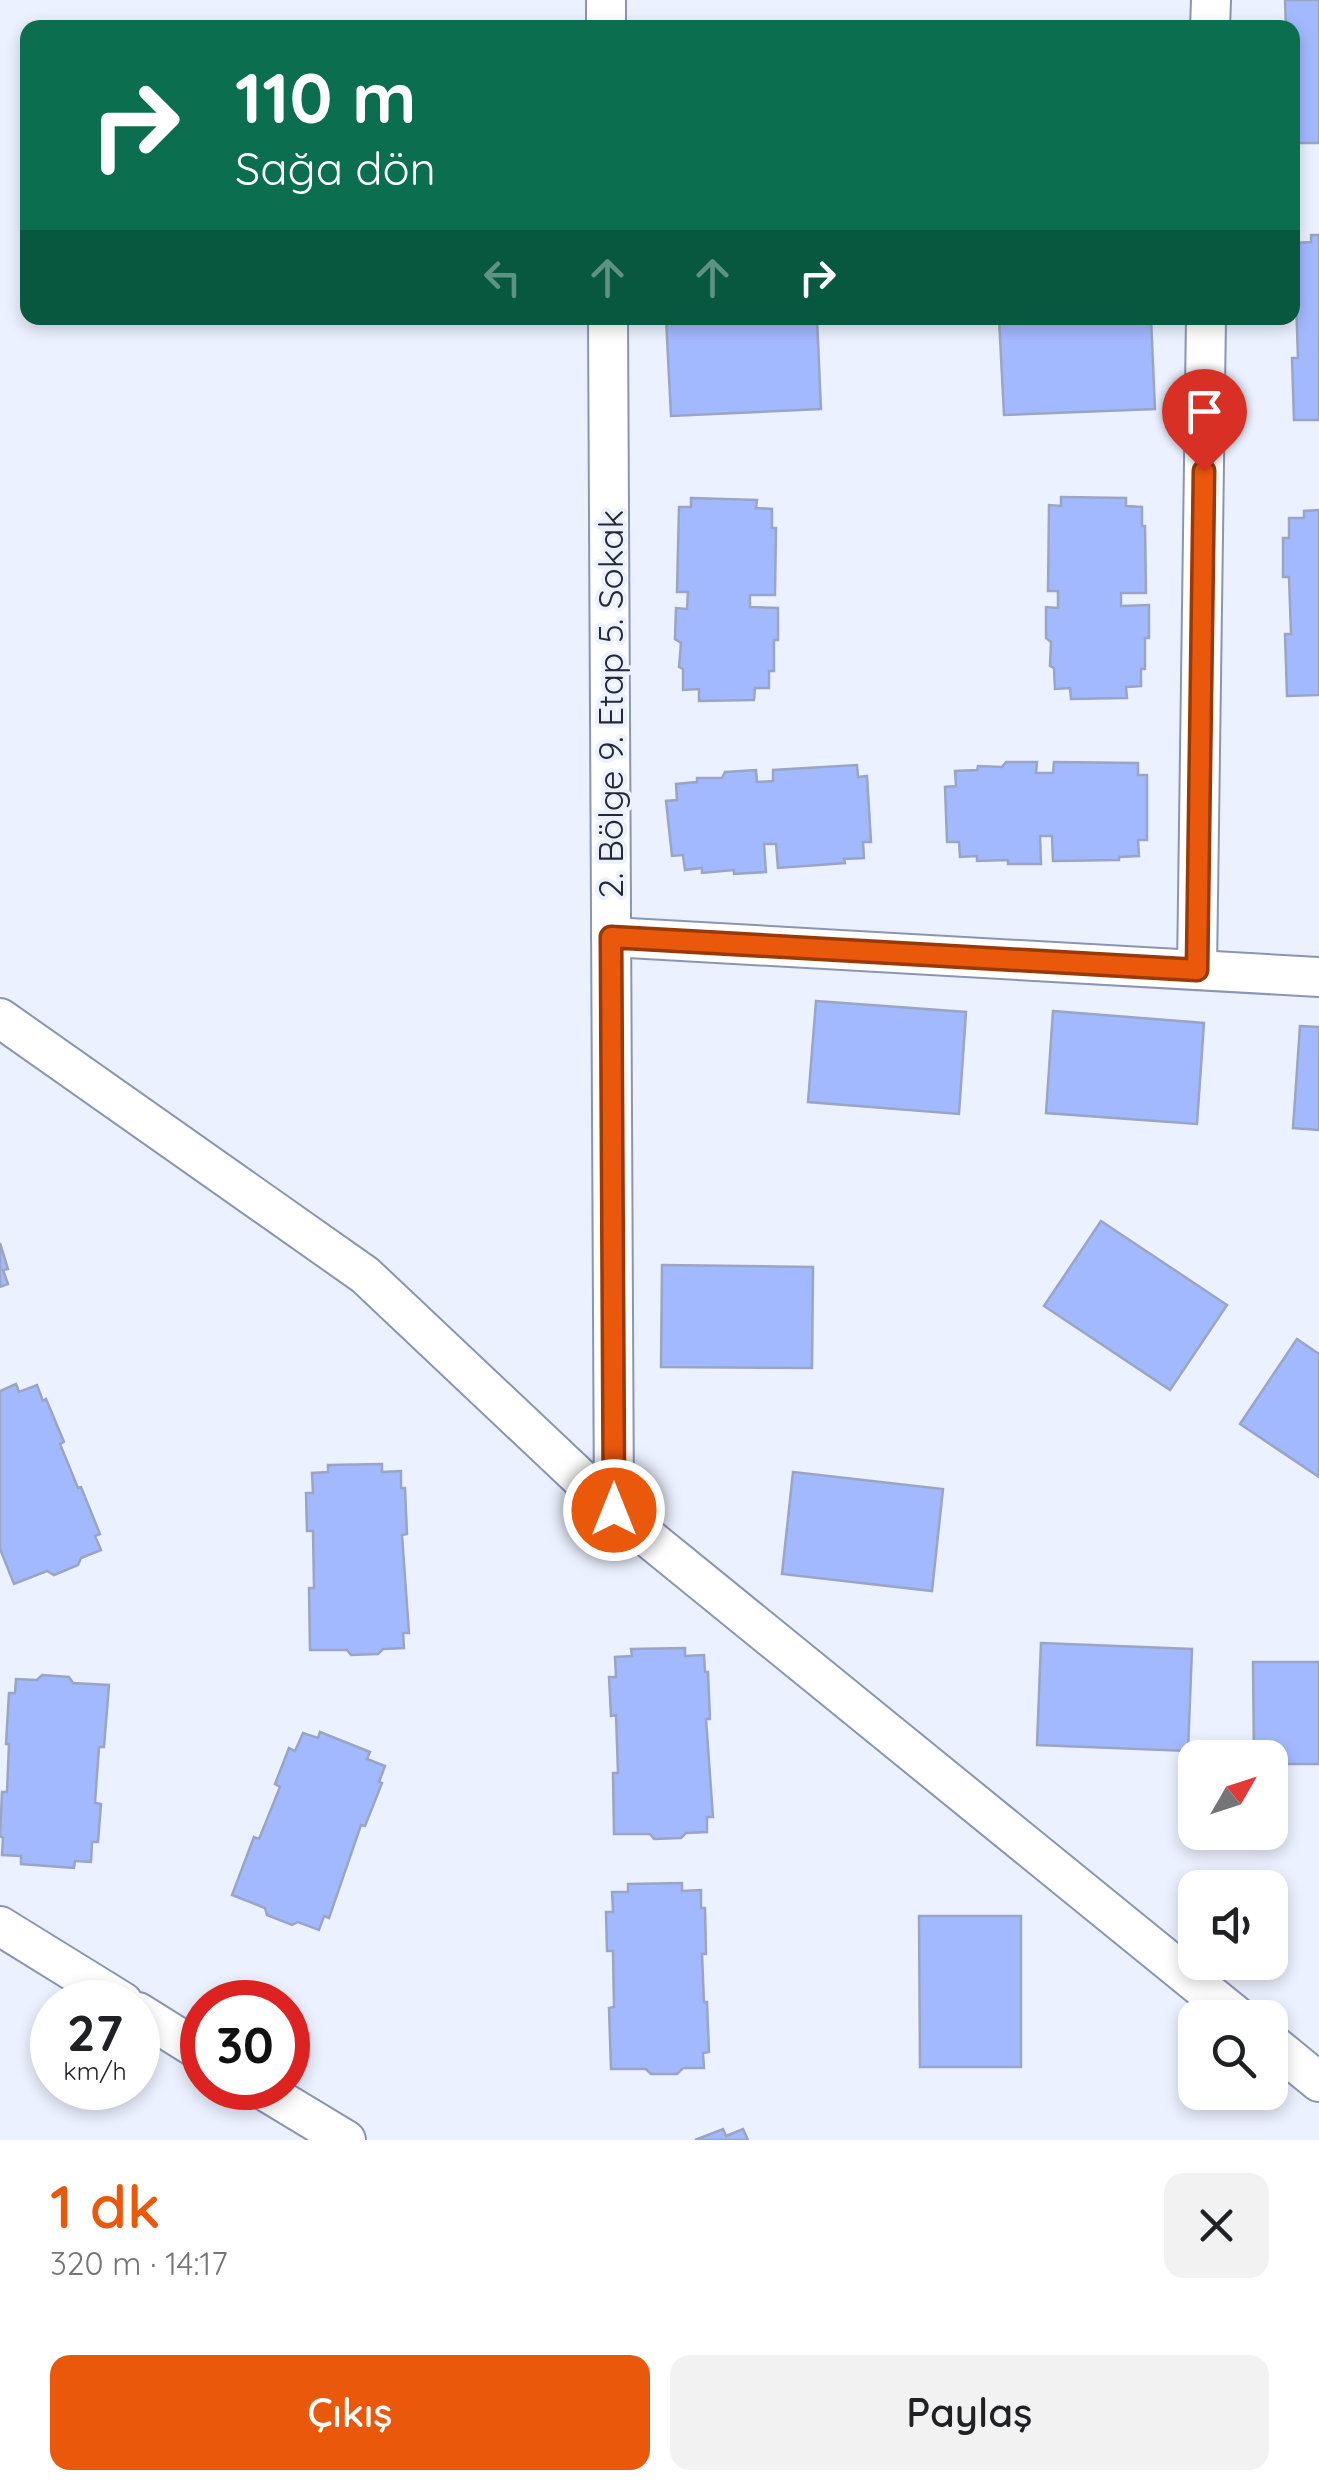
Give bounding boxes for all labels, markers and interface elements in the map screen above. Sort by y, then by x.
text: 110 m [235,53,417,141]
icon: right [70,60,200,190]
text: Sağa dön [235,140,436,196]
icon: left [475,250,530,305]
icon: ahead [580,250,635,305]
icon: ahead [685,250,740,305]
icon: right [790,250,845,305]
pin [1162,369,1247,472]
icon: arrive [1177,384,1232,439]
street label: 2. Bölge 9. Etap 5. Sokak [588,510,632,898]
position arrow [562,1458,666,1562]
north arrow [1178,1740,1288,1850]
map controls [1178,1740,1288,2110]
button: sound [1178,1870,1288,1980]
speed limit sign: 30 [180,1980,310,2110]
button: search [1178,2000,1288,2110]
text: 27 [67,2001,123,2064]
text: km/h [63,2055,127,2086]
text: 1 dk [50,2168,160,2243]
button: close [1164,2173,1269,2278]
text: 320 m · 14:17 [50,2243,228,2283]
button: Çıkış [50,2355,650,2470]
button: Paylaş [670,2355,1269,2470]

